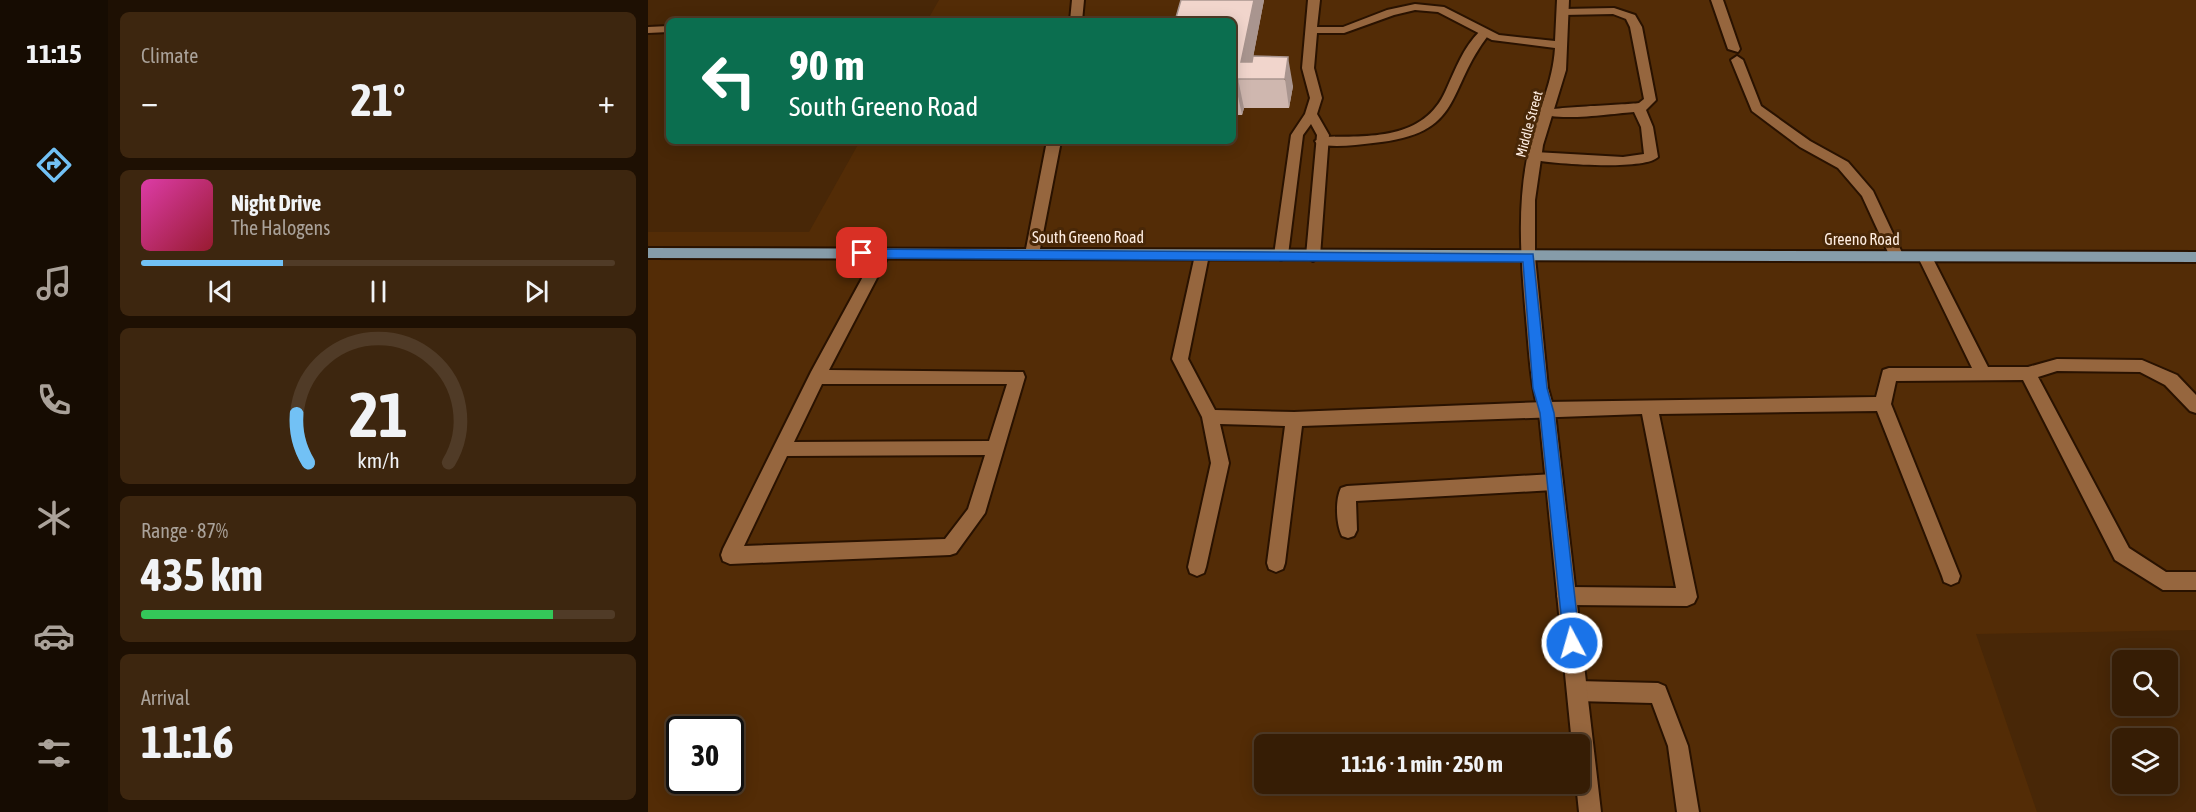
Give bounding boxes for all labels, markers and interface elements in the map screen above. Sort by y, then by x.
text: 11:15 [26,38,82,69]
text: 90 m [789,41,864,89]
icon: left [690,42,768,120]
text: Climate [141,44,198,67]
text: 21° [351,74,405,126]
text: − [141,82,158,120]
text: + [598,82,615,120]
street label: Middle Street [1512,89,1546,159]
text: South Greeno Road [789,91,978,122]
icon: directions [33,144,75,186]
text: Night Drive [231,190,321,216]
text: The Halogens [231,216,330,239]
pin [836,227,887,278]
street label: South Greeno Road [1032,228,1144,246]
street label: Greeno Road [1824,230,1900,248]
icon: arrive [845,236,878,269]
icon: music [33,262,75,304]
icon: previous [204,275,237,308]
icon: pause [362,275,395,308]
icon: next [520,275,553,308]
icon: phone [33,379,75,421]
text: 21 [349,379,407,450]
text: km/h [357,448,399,473]
icon: climate [33,497,75,539]
text: Range · 87% [141,519,228,542]
text: 435 km [141,549,263,601]
position arrow [1540,611,1604,675]
icon: car [33,615,75,657]
map controls [2112,650,2178,794]
button: search [2112,650,2178,716]
text: Arrival [141,686,190,709]
text: 11:16 [141,716,234,768]
speed limit sign: 30 [666,716,744,794]
button: layers [2112,728,2178,794]
icon: filters [33,732,75,774]
text: 11:16 · 1 min · 250 m [1341,751,1503,777]

